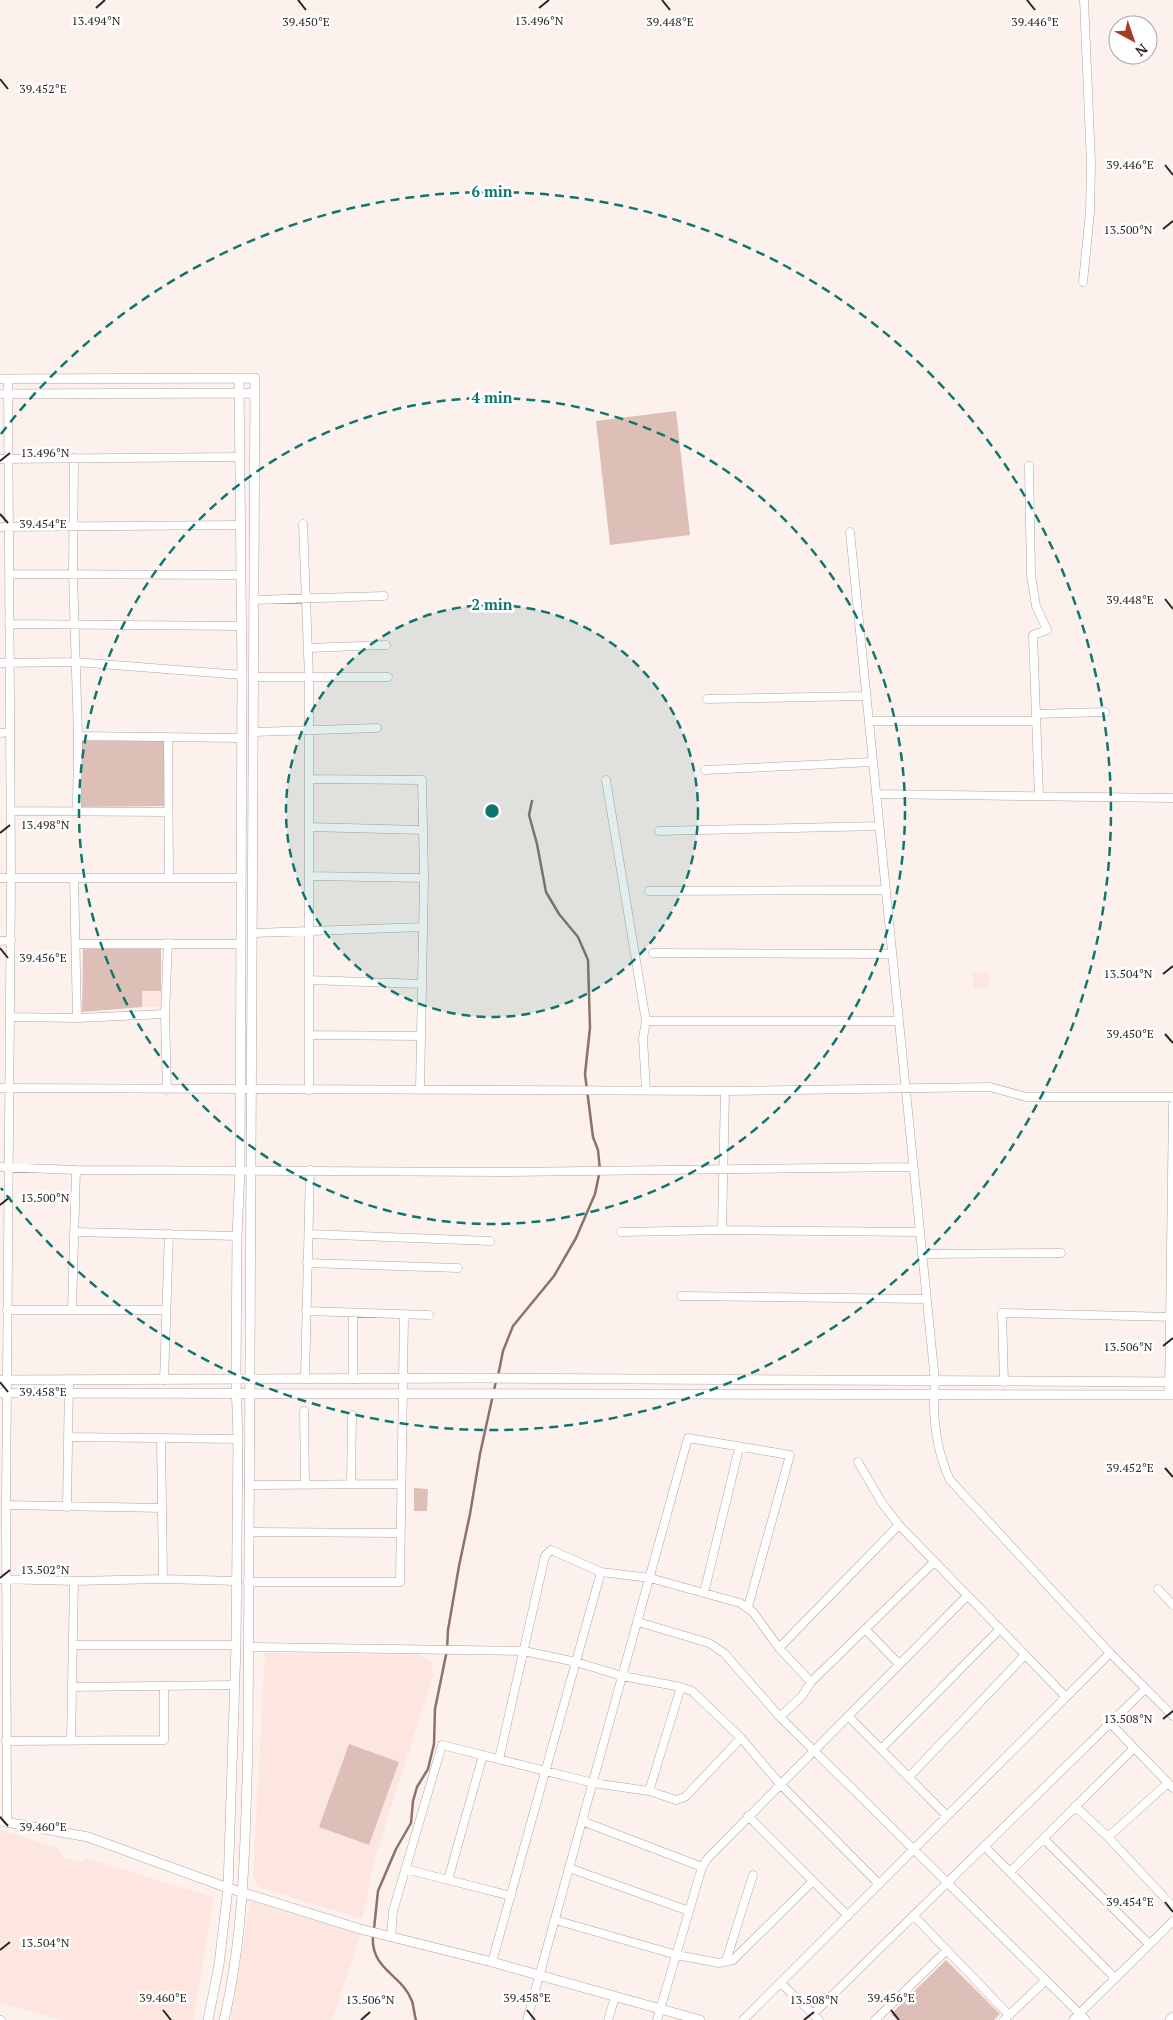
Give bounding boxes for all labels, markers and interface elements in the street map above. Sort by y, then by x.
text: 13.494°N [71,13,121,28]
text: 13.496°N [514,13,564,28]
text: 39.450°E [282,14,330,29]
text: 39.448°E [646,14,694,29]
text: 39.446°E [1011,14,1059,29]
north arrow [1108,15,1158,65]
text: N [1131,40,1152,61]
text: 39.452°E [19,81,67,96]
text: 39.446°E [1106,157,1154,172]
text: 6 min [471,181,513,201]
text: 13.500°N [1103,222,1153,237]
text: 4 min [471,387,513,407]
text: 13.496°N [20,445,70,460]
text: 39.454°E [19,516,67,531]
text: 39.448°E [1106,592,1154,607]
text: 2 min [471,594,513,614]
centre of rings [483,802,501,820]
text: 13.498°N [20,817,70,832]
text: 39.456°E [19,950,67,965]
text: 13.504°N [1103,966,1153,981]
text: 39.450°E [1106,1026,1154,1041]
text: 13.500°N [20,1190,70,1205]
text: 13.506°N [1103,1339,1153,1354]
text: 39.458°E [19,1384,67,1399]
text: 39.452°E [1106,1460,1154,1475]
text: 13.502°N [20,1562,70,1577]
text: 13.508°N [1103,1711,1153,1726]
text: 39.460°E [19,1819,67,1834]
text: 39.454°E [1106,1894,1154,1909]
text: 13.504°N [20,1935,70,1950]
text: 39.460°E [139,1990,187,2005]
text: 39.458°E [503,1990,551,2005]
text: 39.456°E [867,1990,915,2005]
text: 13.506°N [345,1992,395,2007]
text: 13.508°N [789,1992,839,2007]

